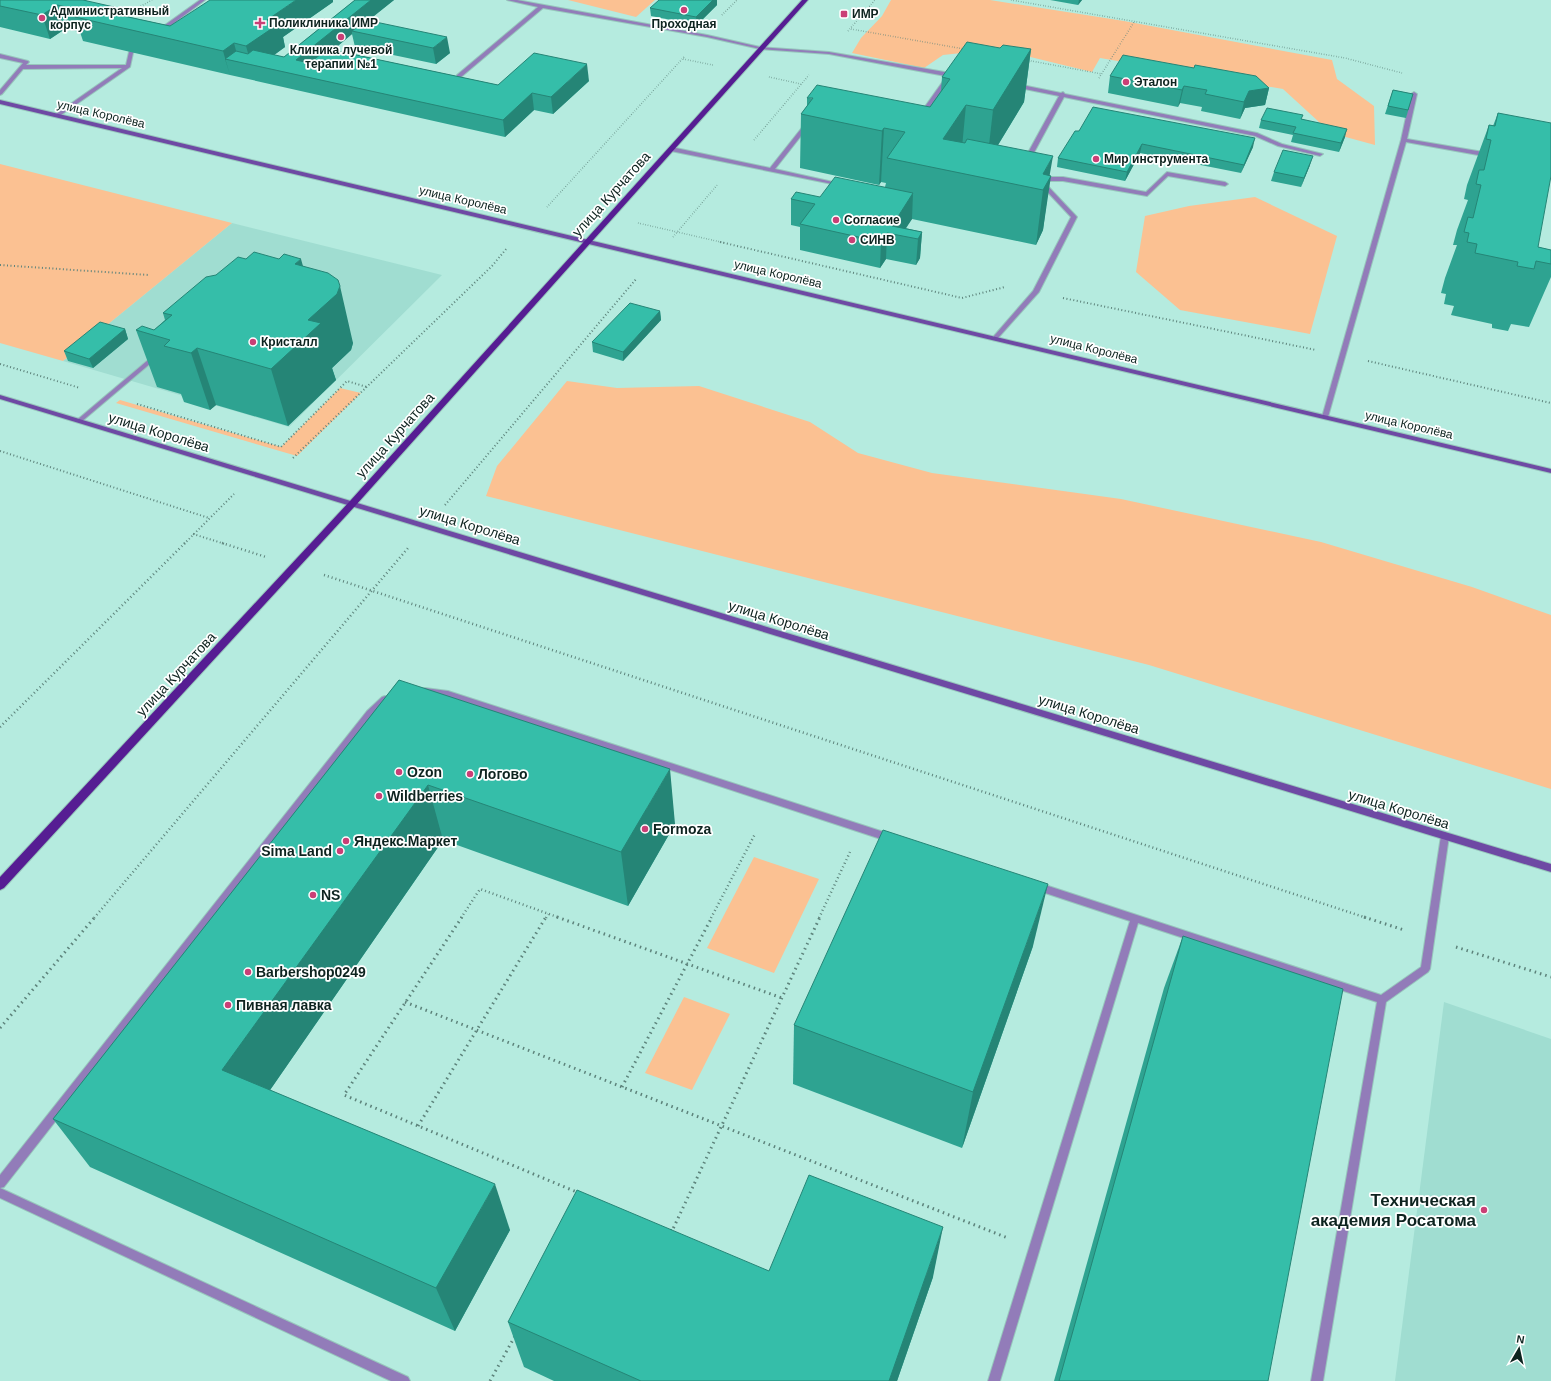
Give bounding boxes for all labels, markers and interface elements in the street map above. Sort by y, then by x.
place label: Административный корпус [50,4,169,32]
marker: Проходная [679,5,689,15]
place label: ИМР [852,7,879,21]
marker: ИМР [839,9,849,19]
marker: Административный корпус [37,13,47,23]
place label: Поликлиника ИМР [269,16,378,30]
marker: Поликлиника ИМР [254,17,266,29]
place label: Проходная [651,17,717,31]
marker: Клиника лучевой терапии №1 [336,32,346,42]
place label: Клиника лучевой терапии №1 [290,43,392,71]
place label: Эталон [1134,75,1177,89]
marker: Эталон [1121,77,1131,87]
street label: улица Королёва [56,97,147,131]
street label: улица Курчатова [569,148,653,240]
place label: Мир инструмента [1104,152,1209,166]
marker: Мир инструмента [1091,154,1101,164]
street label: улица Королёва [418,183,509,217]
place label: Согласие [844,213,900,227]
marker: Согласие [831,215,841,225]
place label: СИНВ [860,233,895,247]
marker: СИНВ [847,235,857,245]
street label: улица Королёва [733,257,824,291]
street label: улица Королёва [1049,331,1140,367]
place label: Кристалл [261,335,318,349]
marker: Кристалл [248,337,258,347]
street label: улица Курчатова [353,389,437,481]
street label: улица Королёва [1364,408,1455,442]
street label: улица Королёва [107,409,212,455]
street label: улица Королёва [418,502,523,548]
street label: улица Королёва [727,597,832,643]
street label: улица Курчатова [133,629,219,719]
street label: улица Королёва [1037,691,1142,737]
place label: Ozon [407,764,442,780]
place label: Логово [478,766,528,782]
marker: Ozon [394,767,404,777]
marker: Логово [465,769,475,779]
street label: улица Королёва [1347,786,1452,832]
place label: Wildberries [387,788,463,804]
marker: Wildberries [374,791,384,801]
place label: Formoza [653,821,712,837]
marker: Formoza [640,824,650,834]
place label: Яндекс.Маркет [354,833,457,849]
marker: Яндекс.Маркет [341,836,351,846]
place label: Sima Land [261,843,332,859]
marker: Sima Land [335,846,345,856]
place label: NS [321,887,340,903]
marker: NS [308,890,318,900]
place label: Barbershop0249 [256,964,366,980]
marker: Barbershop0249 [243,967,253,977]
place label: Пивная лавка [236,997,332,1013]
marker: Пивная лавка [223,1000,233,1010]
place label: Техническая академия Росатома [1311,1191,1477,1230]
marker: Техническая академия Росатома [1479,1205,1489,1215]
north arrow [1499,1329,1539,1369]
text: N [1516,1333,1525,1346]

